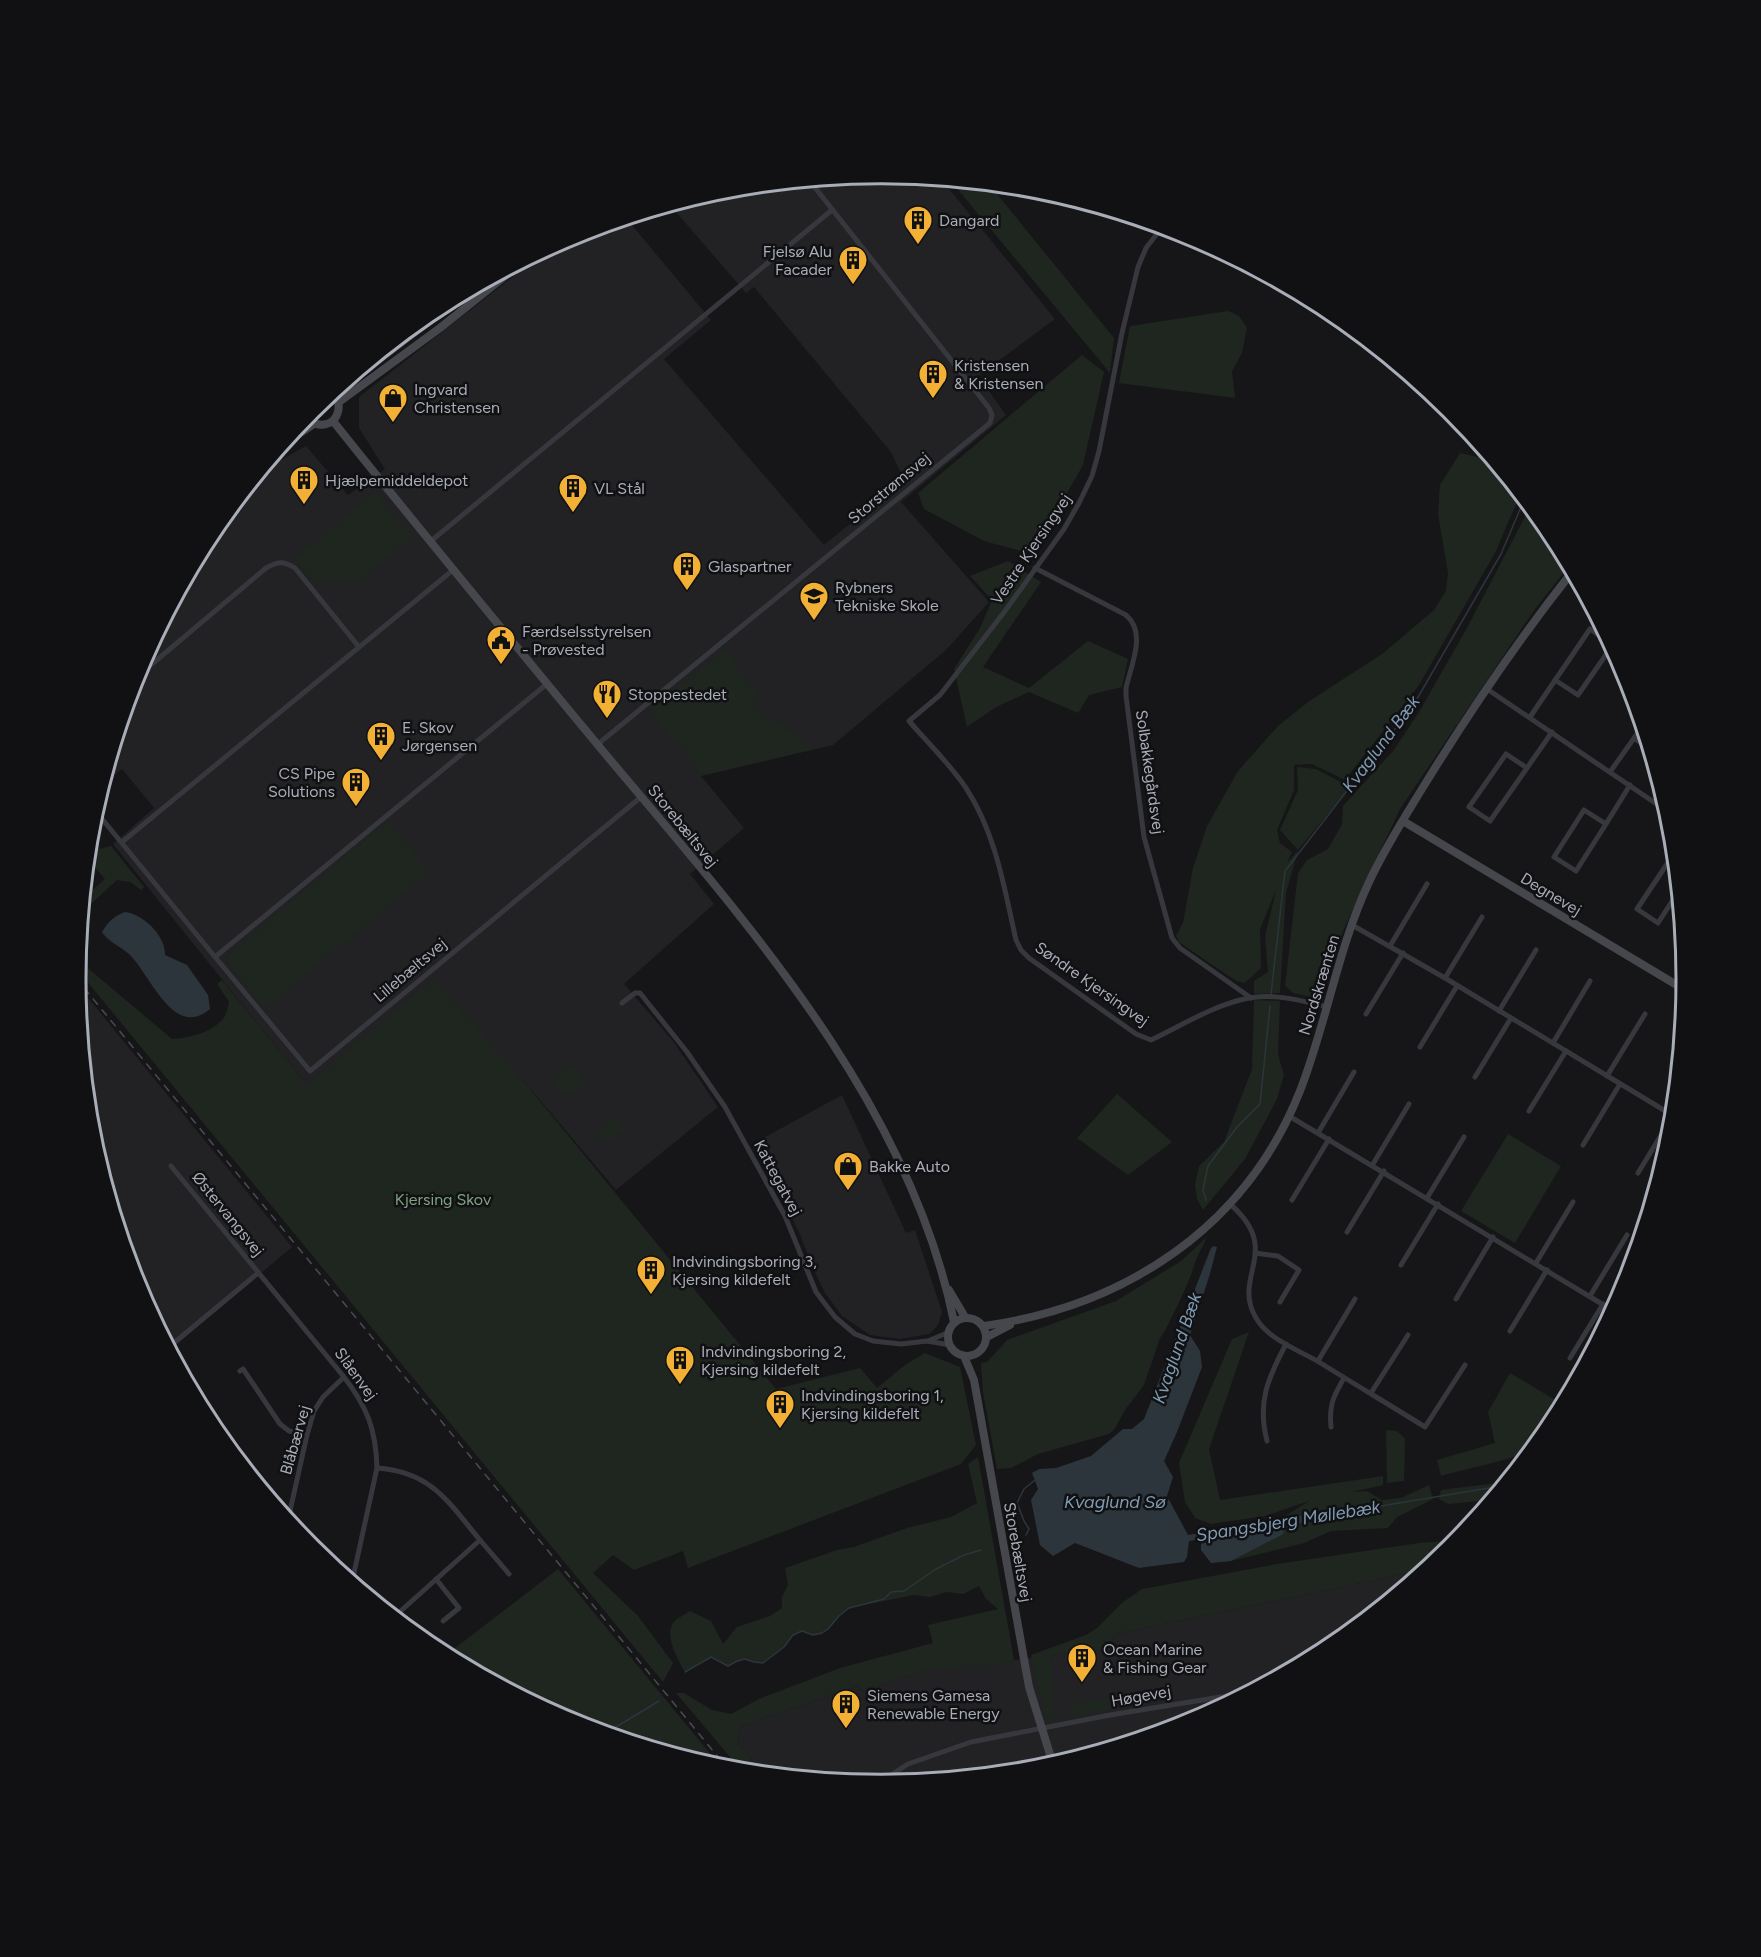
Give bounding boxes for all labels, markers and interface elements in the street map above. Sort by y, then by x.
building icon: Dangard [902,204,934,246]
place label: Dangard [939,211,999,230]
place label: Fjelsø Alu Facader [763,242,833,279]
building icon: Fjelsø Alu Facader [837,244,869,286]
place label: Kristensen & Kristensen [954,356,1043,393]
building icon: Kristensen & Kristensen [917,358,949,400]
place label: Ingvard Christensen [414,380,500,417]
shop icon: Ingvard Christensen [377,382,409,424]
street label: Storstrømsvej [844,448,934,528]
building icon: Hjælpemiddeldepot [288,464,320,506]
place label: Hjælpemiddeldepot [325,471,468,490]
building icon: VL Stål [557,472,589,514]
place label: VL Stål [594,479,645,498]
street label: Vestre Kjersingvej [987,490,1075,608]
building icon: Glaspartner [671,550,703,592]
place label: Glaspartner [708,557,792,576]
place label: Rybners Tekniske Skole [835,578,939,615]
school or university icon: Rybners Tekniske Skole [798,580,830,622]
place label: Færdselsstyrelsen - Prøvested [522,622,651,659]
public building icon: Færdselsstyrelsen - Prøvested [485,624,517,666]
restaurant icon: Stoppestedet [591,678,623,720]
place label: Stoppestedet [628,685,727,704]
water label: Kvaglund Bæk [1337,690,1425,797]
street label: Solbakkegårdsvej [1132,709,1168,835]
place label: E. Skov Jørgensen [402,718,477,755]
building icon: E. Skov Jørgensen [365,720,397,762]
place label: CS Pipe Solutions [268,764,335,801]
building icon: CS Pipe Solutions [340,766,372,808]
street label: Storebæltsvej [644,781,722,871]
street label: Degnevej [1517,868,1585,920]
street label: Nordskrænten [1295,933,1343,1037]
street label: Lillebæltsvej [370,934,450,1006]
street label: Søndre Kjersingvej [1032,938,1152,1030]
street label: Kattegatvej [750,1137,806,1219]
shop icon: Bakke Auto [832,1150,864,1192]
place label: Bakke Auto [869,1157,950,1176]
street label: Østervangsvej [188,1168,268,1260]
park label: Kjersing Skov [395,1190,492,1209]
place label: Indvindingsboring 3, Kjersing kildefelt [672,1252,817,1289]
building icon: Indvindingsboring 3, Kjersing kildefelt [635,1254,667,1296]
water label: Kvaglund Bæk [1148,1289,1207,1406]
place label: Indvindingsboring 2, Kjersing kildefelt [701,1342,846,1379]
street label: Slåenvej [331,1344,381,1404]
building icon: Indvindingsboring 2, Kjersing kildefelt [664,1344,696,1386]
place label: Indvindingsboring 1, Kjersing kildefelt [801,1386,944,1423]
building icon: Indvindingsboring 1, Kjersing kildefelt [764,1388,796,1430]
street label: Blåbærvej [276,1403,314,1477]
water label: Kvaglund Sø [1064,1491,1166,1513]
water label: Spangsbjerg Møllebæk [1194,1495,1383,1546]
street label: Storebæltsvej [1000,1501,1036,1603]
place label: Ocean Marine & Fishing Gear [1103,1640,1207,1677]
building icon: Ocean Marine & Fishing Gear [1066,1642,1098,1684]
street label: Høgevej [1110,1681,1172,1711]
place label: Siemens Gamesa Renewable Energy [867,1686,1000,1723]
building icon: Siemens Gamesa Renewable Energy [830,1688,862,1730]

